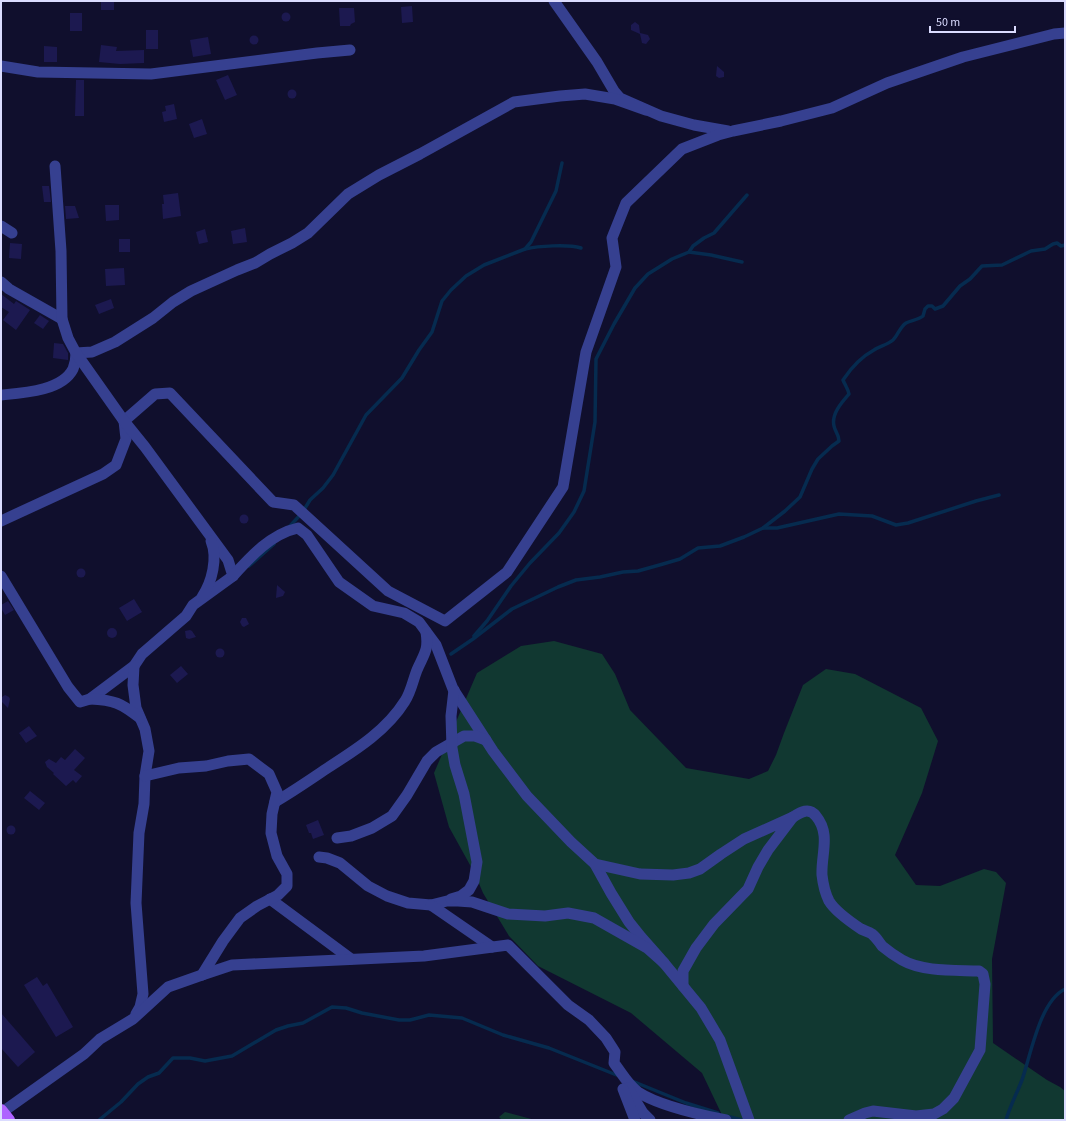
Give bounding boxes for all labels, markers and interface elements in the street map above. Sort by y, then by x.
scale bar [930,8,1015,34]
text: 50 m [936,14,960,31]

